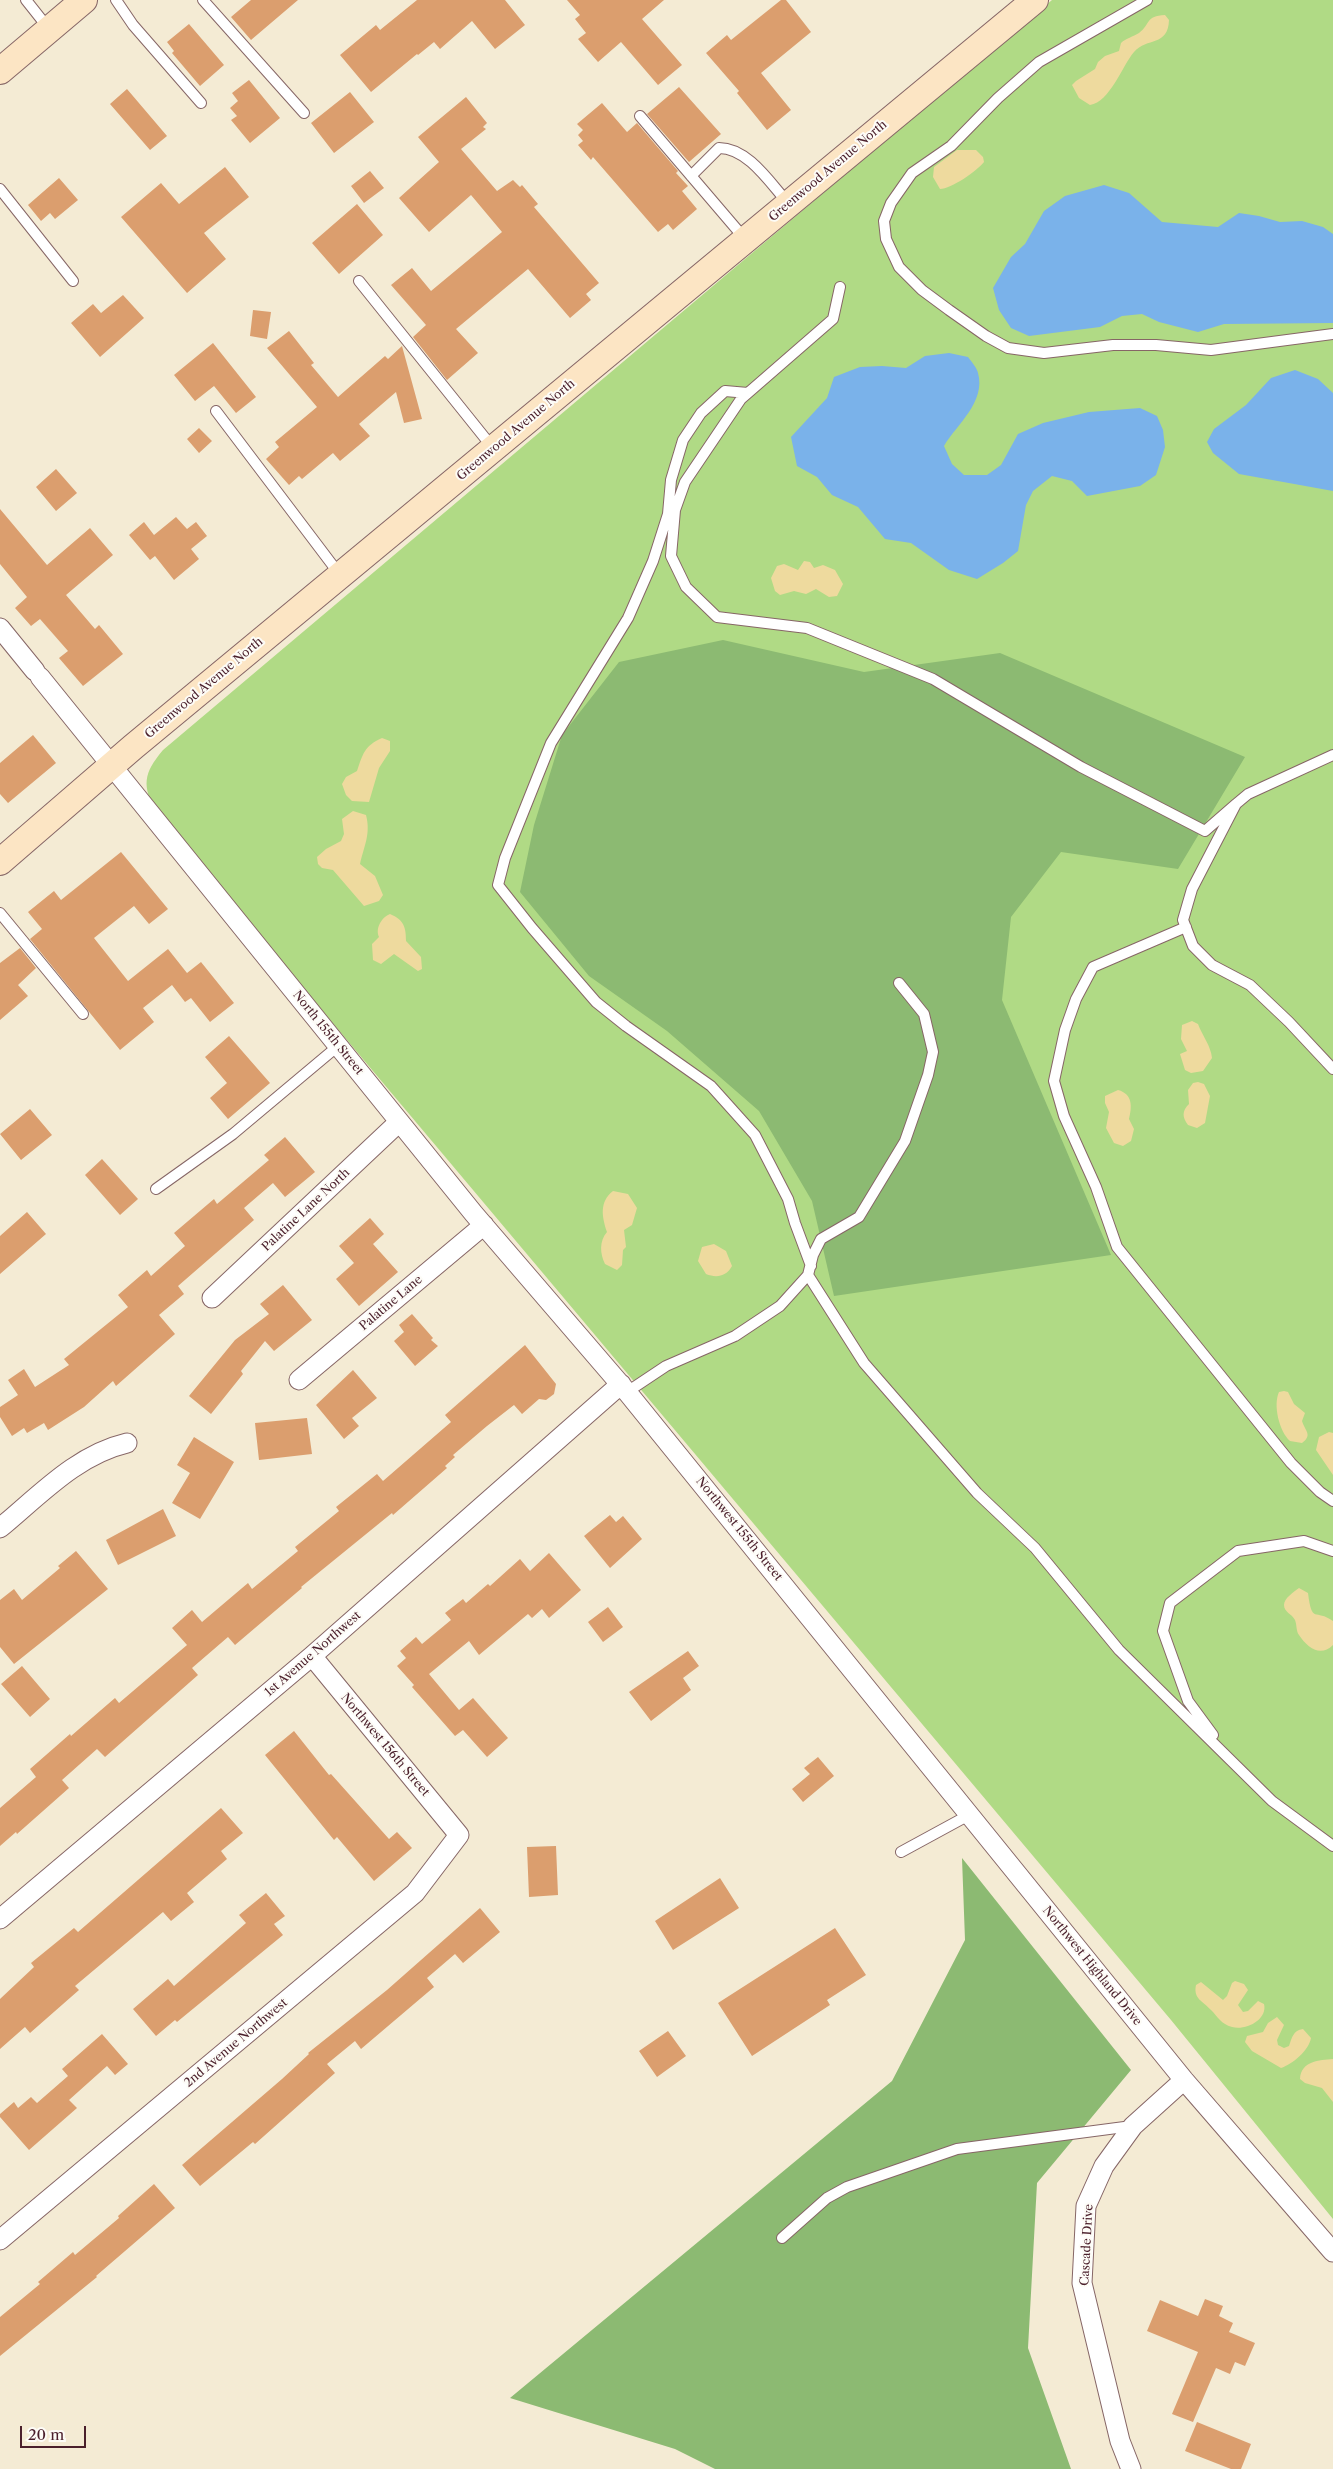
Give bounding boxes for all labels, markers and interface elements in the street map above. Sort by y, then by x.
street label: Greenwood Avenue North [766,117,890,225]
street label: Greenwood Avenue North [454,376,578,484]
street label: Greenwood Avenue North [142,634,266,742]
street label: North 155th Street [290,988,366,1078]
street label: Palatine Lane North [259,1166,353,1254]
street label: Palatine Lane [357,1273,425,1333]
street label: Northwest 155th Street [693,1474,785,1584]
street label: 1st Avenue Northwest [262,1608,364,1700]
street label: Northwest 156th Street [338,1691,432,1799]
street label: Northwest Highland Drive [1039,1903,1145,2029]
street label: 2nd Avenue Northwest [182,1996,290,2090]
street label: Cascade Drive [1078,2204,1096,2286]
scale bar [22,2416,89,2448]
text: 20 m [28,2425,64,2444]

